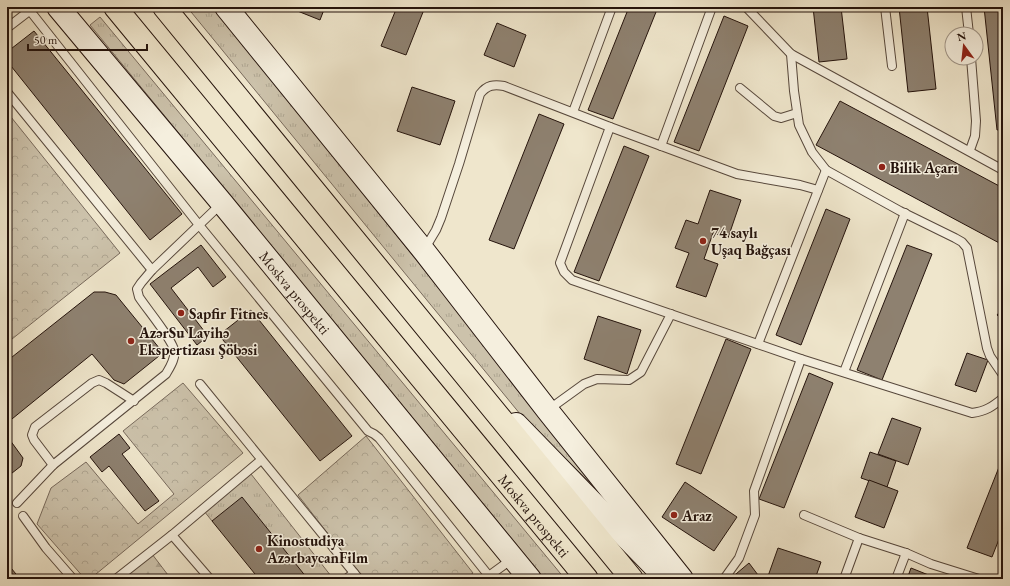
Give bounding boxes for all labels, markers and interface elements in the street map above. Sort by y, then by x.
scale bar [28,26,147,52]
north arrow [944,26,984,66]
text: N [955,28,968,44]
text: 50 m [34,32,58,48]
place label: Bilik Açarı [890,158,959,177]
marker: Bilik Açarı [877,162,887,172]
place label: 74 saylı Uşaq Bağçası [711,223,791,259]
marker: 74 saylı Uşaq Bağçası [698,236,708,246]
street label: Moskva prospekti [255,247,335,338]
place label: Sapfir Fitnes [189,304,268,323]
marker: Sapfir Fitnes [176,308,186,318]
place label: AzərSu Layihə Ekspertizası Şöbəsi [138,323,258,359]
marker: AzərSu Layihə Ekspertizası Şöbəsi [126,336,136,346]
street label: Moskva prospekti [495,470,574,561]
place label: Araz [681,506,712,525]
marker: Araz [669,510,679,520]
place label: Kinostudiya AzərbaycanFilm [266,531,368,567]
marker: Kinostudiya AzərbaycanFilm [254,544,264,554]

